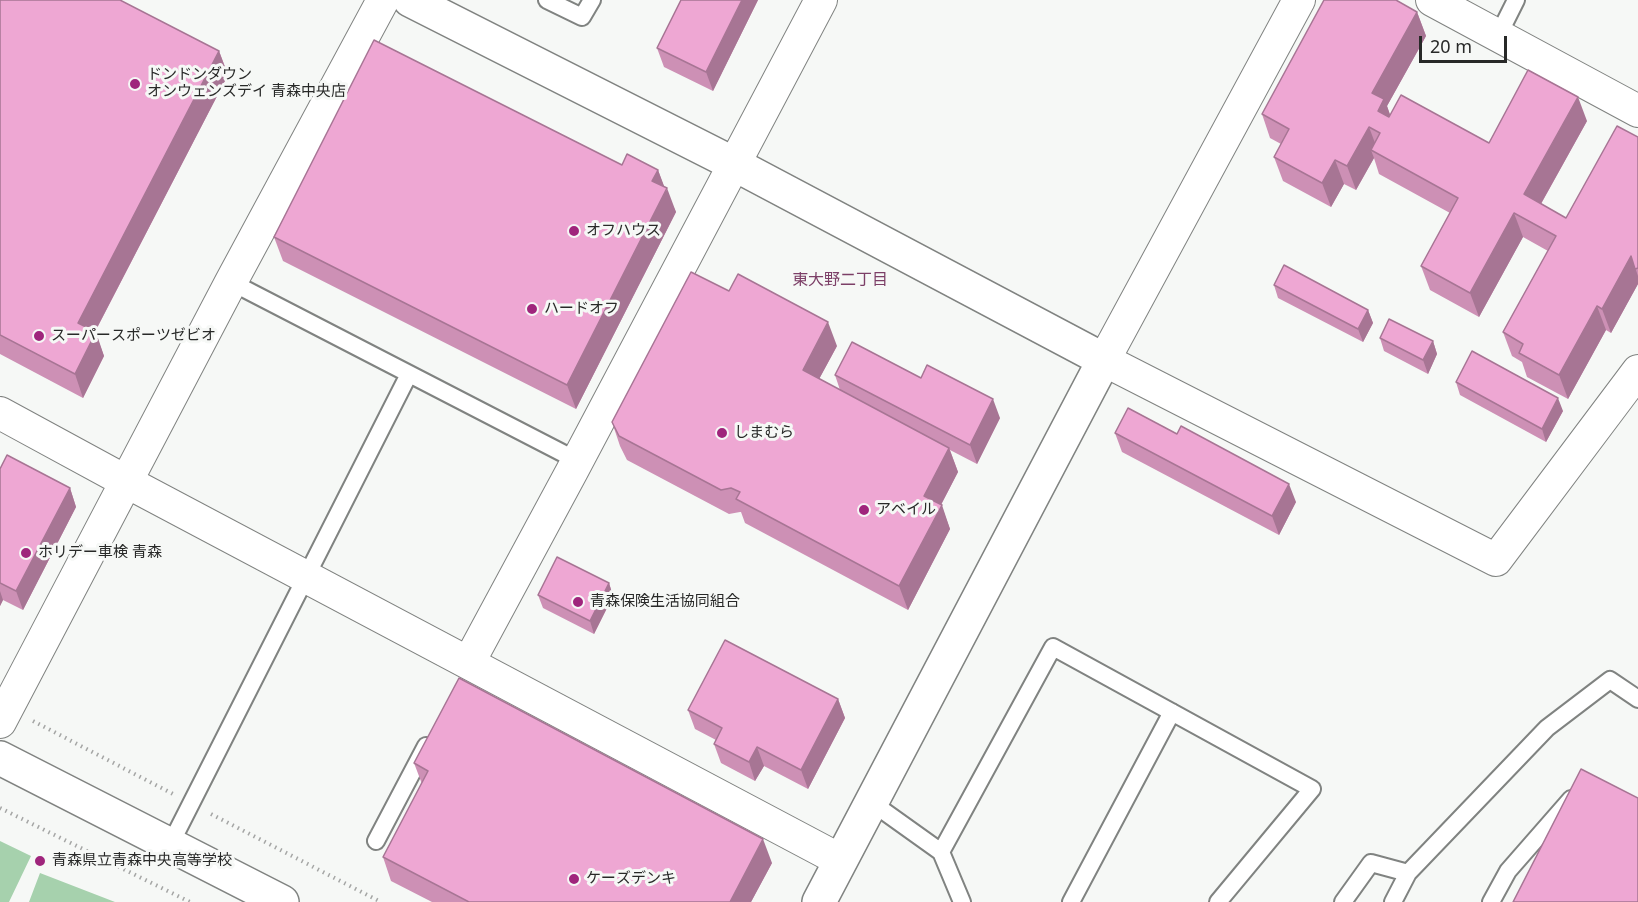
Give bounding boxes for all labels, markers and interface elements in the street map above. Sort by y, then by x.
scale bar [1422,24,1510,62]
text: 20 m [1430,34,1472,58]
place label: ドンドンダウン オンウェンズデイ 青森中央店 [147,66,346,101]
marker: ドンドンダウン オンウェンズデイ 青森中央店 [128,77,142,91]
place label: オフハウス [586,222,661,240]
marker: オフハウス [567,224,581,238]
district label: 東大野二丁目 [792,270,888,290]
place label: ハードオフ [544,300,619,318]
marker: ハードオフ [525,302,539,316]
place label: スーパースポーツゼビオ [51,327,216,345]
marker: スーパースポーツゼビオ [32,329,46,343]
place label: しまむら [734,424,794,442]
marker: しまむら [715,426,729,440]
place label: アベイル [876,501,936,519]
marker: アベイル [857,503,871,517]
place label: ホリデー車検 青森 [38,544,162,562]
marker: ホリデー車検 青森 [19,546,33,560]
place label: 青森保険生活協同組合 [590,593,740,611]
marker: 青森保険生活協同組合 [571,595,585,609]
place label: 青森県立青森中央高等学校 [52,852,232,870]
marker: 青森県立青森中央高等学校 [33,854,47,868]
place label: ケーズデンキ [586,870,676,888]
marker: ケーズデンキ [567,872,581,886]

